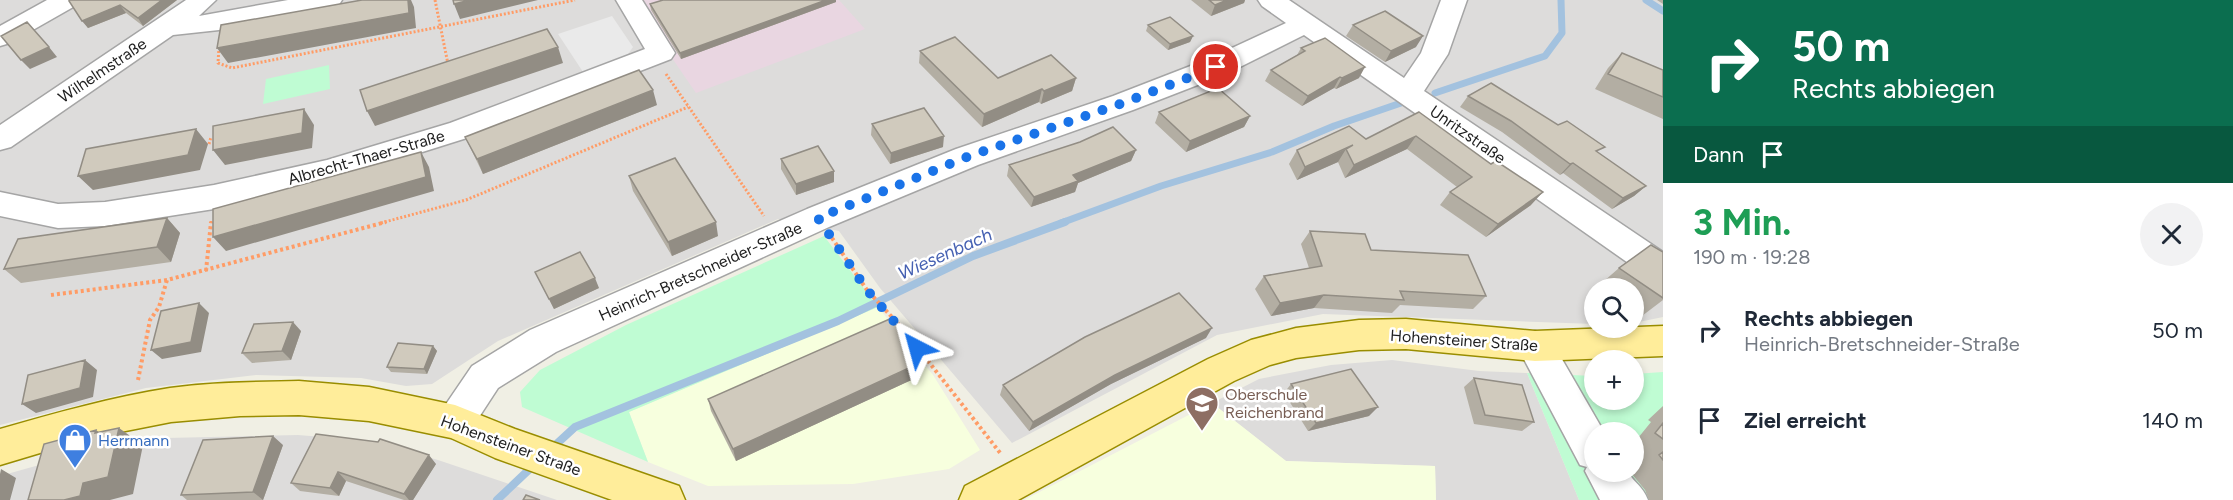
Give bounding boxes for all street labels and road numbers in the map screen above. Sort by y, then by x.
street label: Wilhelmstraße [55,34,150,107]
street label: Unritzstraße [1426,101,1509,168]
street label: Albrecht-Thaer-Straße [286,126,447,189]
street label: Heinrich-Bretschneider-Straße [596,218,805,325]
street label: Hohensteiner Straße [1389,326,1539,355]
street label: Hohensteiner Straße [438,411,584,480]

